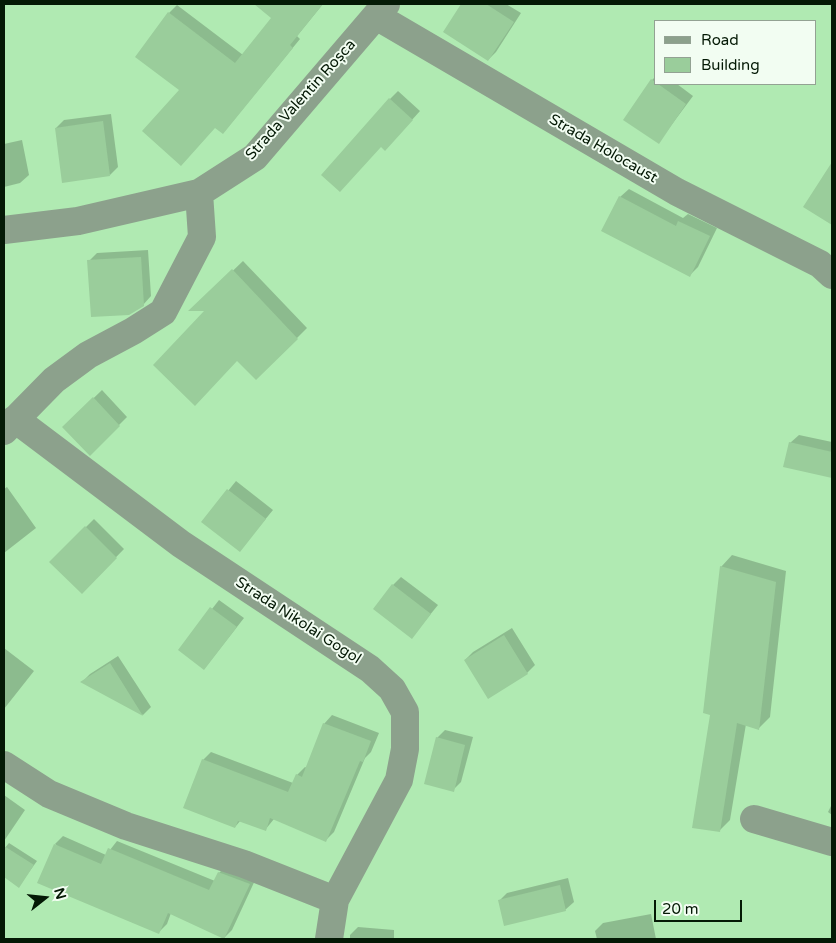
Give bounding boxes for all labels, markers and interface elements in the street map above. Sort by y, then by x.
legend [654,20,816,85]
text: Road [701,31,739,49]
street label: Strada Valentin Roșca [242,36,360,164]
text: Building [701,56,760,74]
street label: Strada Holocaust [546,111,660,187]
street label: Strada Nikolai Gogol [232,574,364,668]
north arrow [20,873,70,923]
text: N [50,886,70,901]
scale bar [656,890,744,922]
text: 20 m [662,900,699,918]

